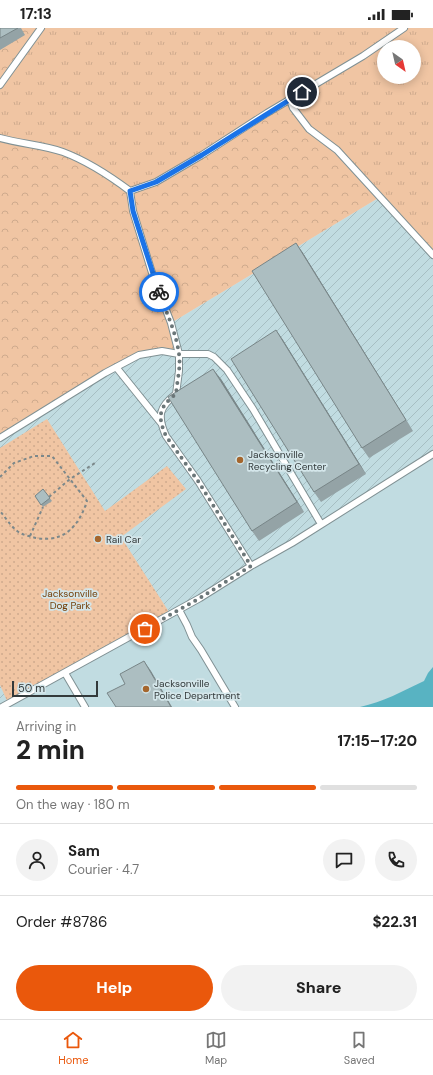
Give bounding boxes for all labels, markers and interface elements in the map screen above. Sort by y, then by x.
text: 17:13 [20,4,52,24]
north arrow [377,40,421,84]
map controls [377,40,421,84]
pin [285,75,319,109]
icon: home [291,81,313,103]
courier [139,272,179,312]
icon: bike [148,281,170,303]
place label: Jacksonville Recycling Center [248,448,327,473]
marker: Jacksonville Recycling Center [235,455,245,465]
place label: Rail Car [106,533,141,546]
marker: Rail Car [93,534,103,544]
park label: Jacksonville Dog Park [42,587,98,612]
pin [128,612,162,646]
icon: bag [134,618,156,640]
place label: Jacksonville Police Department [154,677,240,702]
scale bar [12,679,98,698]
text: 50 m [18,681,45,695]
marker: Jacksonville Police Department [141,684,151,694]
text: Arriving in [16,718,76,735]
text: 17:15–17:20 [337,731,417,751]
text: 2 min [16,733,85,767]
text: On the way · 180 m [16,796,130,813]
button: person [16,839,58,881]
button: chat [323,839,365,881]
button: phone [375,839,417,881]
text: Sam [68,841,100,861]
text: Courier · 4.7 [68,861,139,878]
text: Order #8786 [16,912,107,932]
text: $22.31 [372,912,417,932]
button: Help [16,965,213,1011]
button: Share [221,965,417,1011]
tab: Home [58,1029,88,1067]
tab: Map [205,1029,227,1067]
tab: Saved [344,1029,375,1067]

